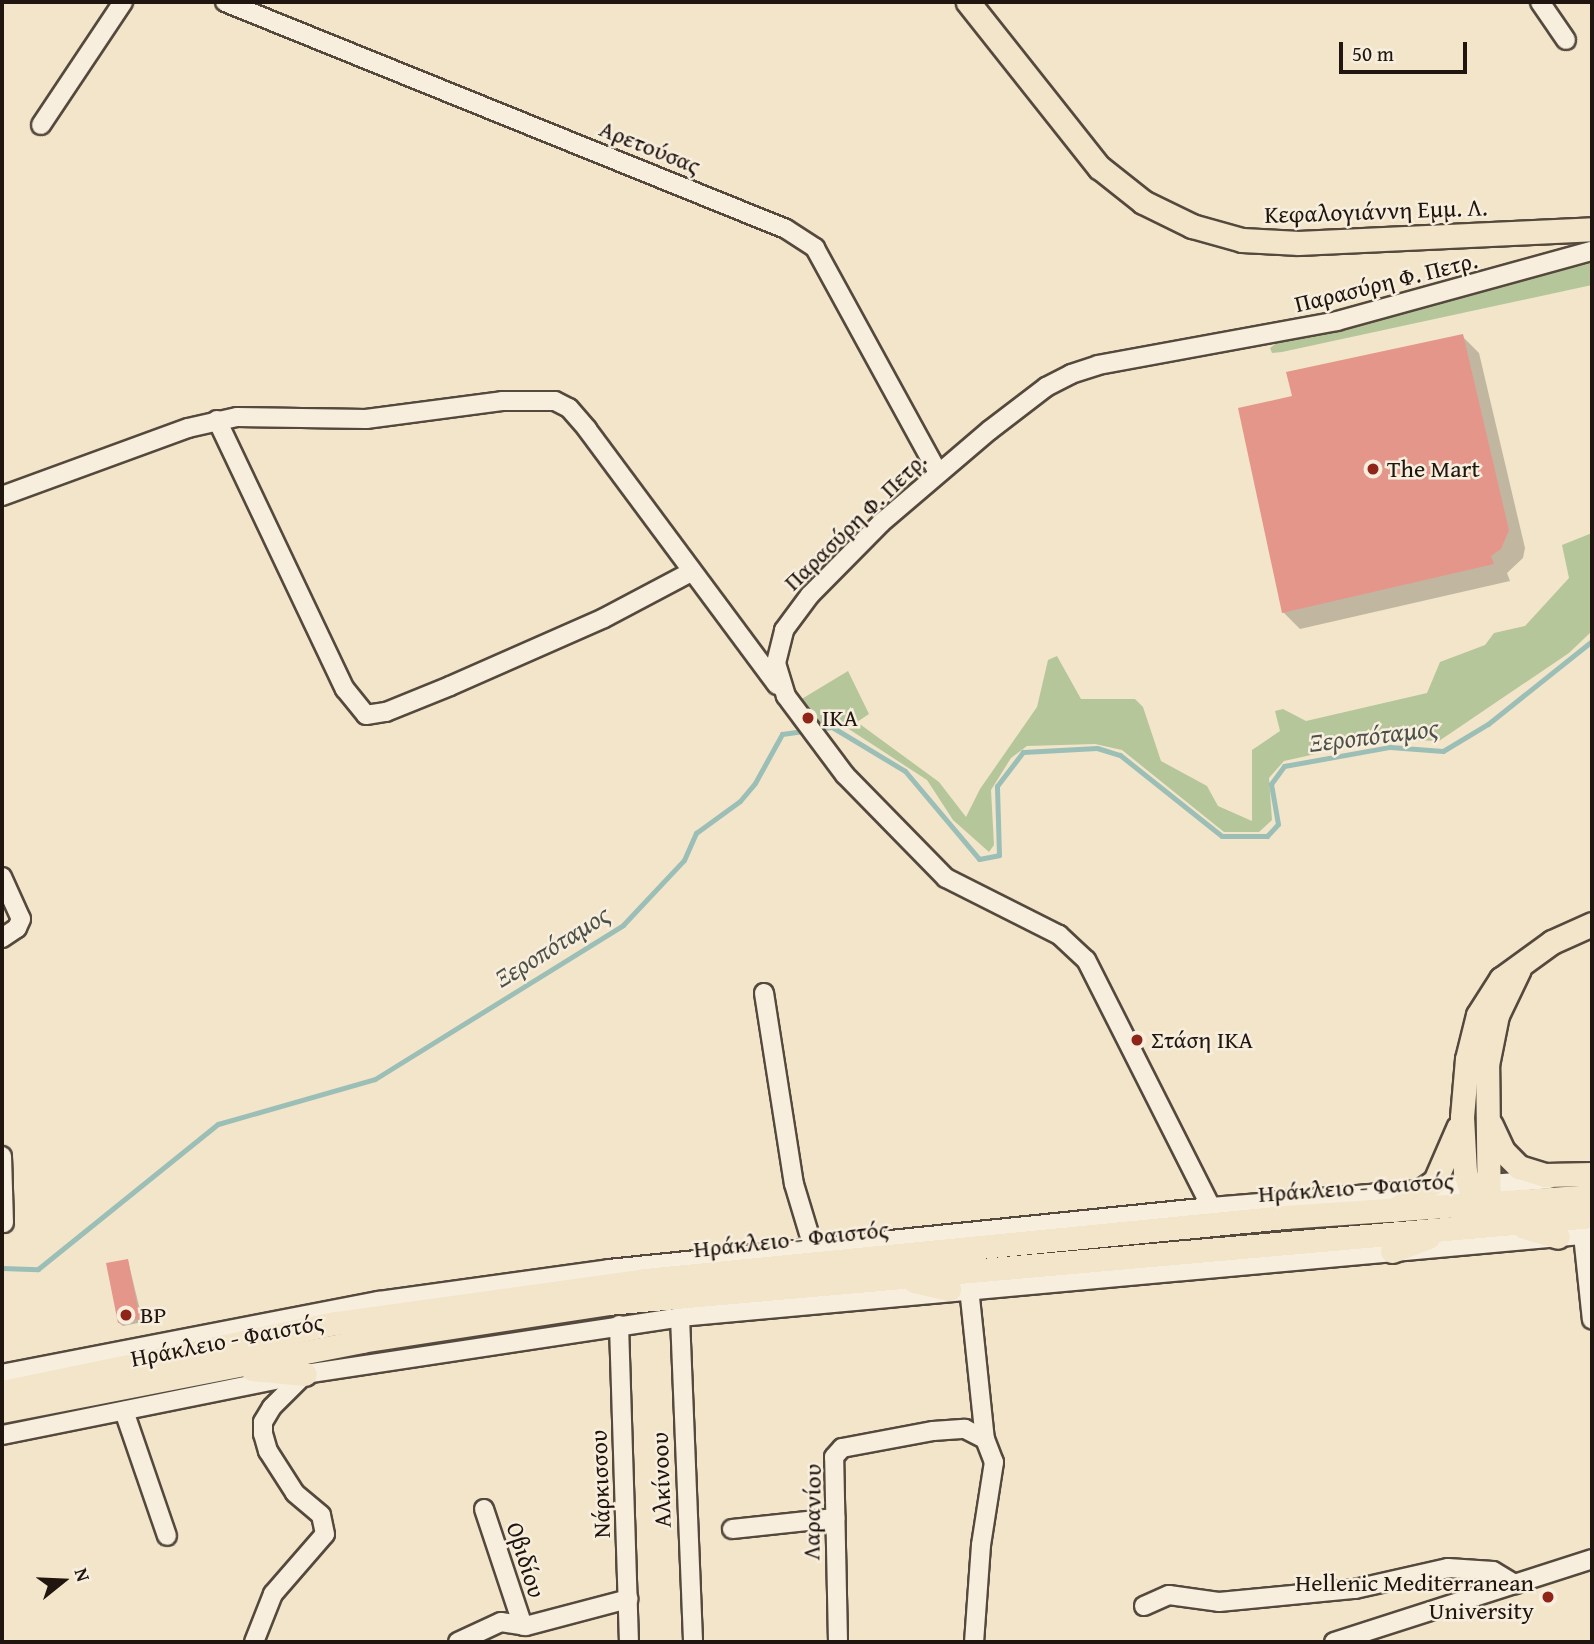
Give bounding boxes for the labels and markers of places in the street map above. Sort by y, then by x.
place label: The Mart [1387,455,1480,483]
marker: The Mart [1365,461,1381,477]
place label: IKA [822,704,858,732]
marker: IKA [800,710,816,726]
place label: Στάση ΙΚΑ [1151,1026,1253,1054]
marker: Στάση ΙΚΑ [1129,1032,1145,1048]
place label: BP [140,1301,167,1329]
marker: BP [118,1307,134,1323]
place label: Hellenic Mediterranean University [1295,1569,1534,1625]
marker: Hellenic Mediterranean University [1540,1589,1556,1605]

